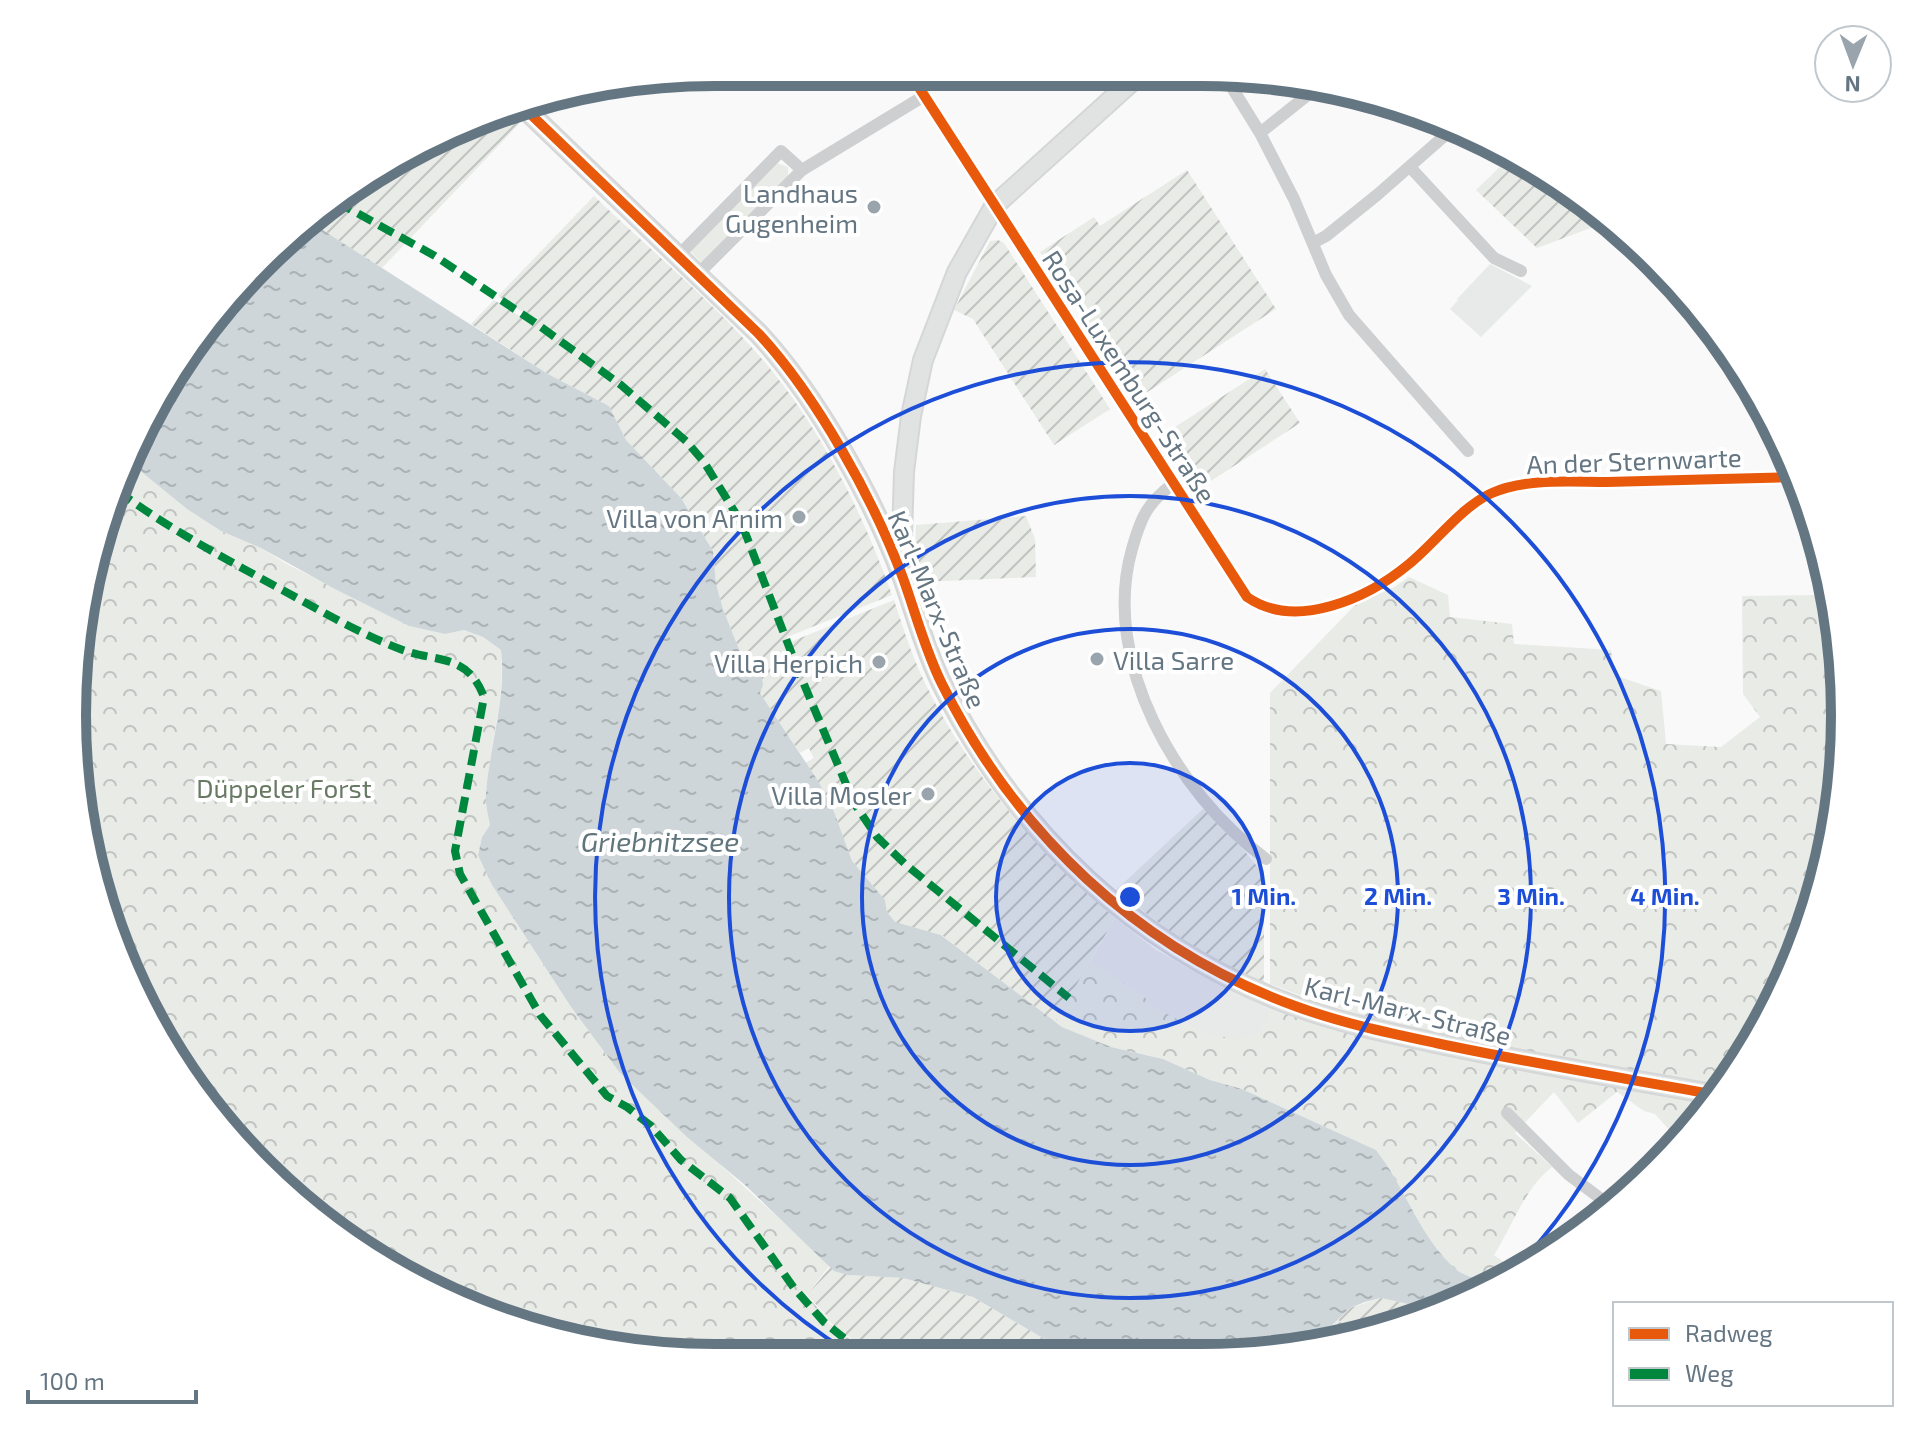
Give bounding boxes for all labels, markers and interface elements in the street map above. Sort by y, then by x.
north arrow [1813,24,1893,104]
text: N [1844,72,1861,98]
place label: Landhaus Gugenheim [725,177,858,238]
marker: Landhaus Gugenheim [865,198,883,216]
street label: Rosa-Luxemburg-Straße [1037,244,1223,508]
street label: An der Sternwarte [1526,441,1742,479]
place label: Villa von Arnim [606,502,783,533]
street label: Karl-Marx-Straße [882,506,994,712]
marker: Villa von Arnim [790,508,808,526]
place label: Villa Sarre [1113,644,1234,675]
place label: Villa Herpich [714,647,863,678]
marker: Villa Sarre [1088,650,1106,668]
marker: Villa Herpich [870,653,888,671]
park label: Düppeler Forst [196,772,372,803]
place label: Villa Mosler [771,779,912,810]
marker: Villa Mosler [919,785,937,803]
water label: Griebnitzsee [581,824,739,858]
text: 1 Min. [1232,881,1296,910]
text: 2 Min. [1364,881,1432,910]
text: 3 Min. [1497,881,1565,910]
text: 4 Min. [1630,881,1700,910]
centre of rings [1116,883,1144,911]
street label: Karl-Marx-Straße [1302,969,1514,1051]
legend [1613,1302,1893,1406]
text: Radweg [1685,1318,1773,1347]
scale bar [28,1354,196,1404]
text: Weg [1685,1358,1734,1387]
text: 100 m [40,1366,105,1395]

